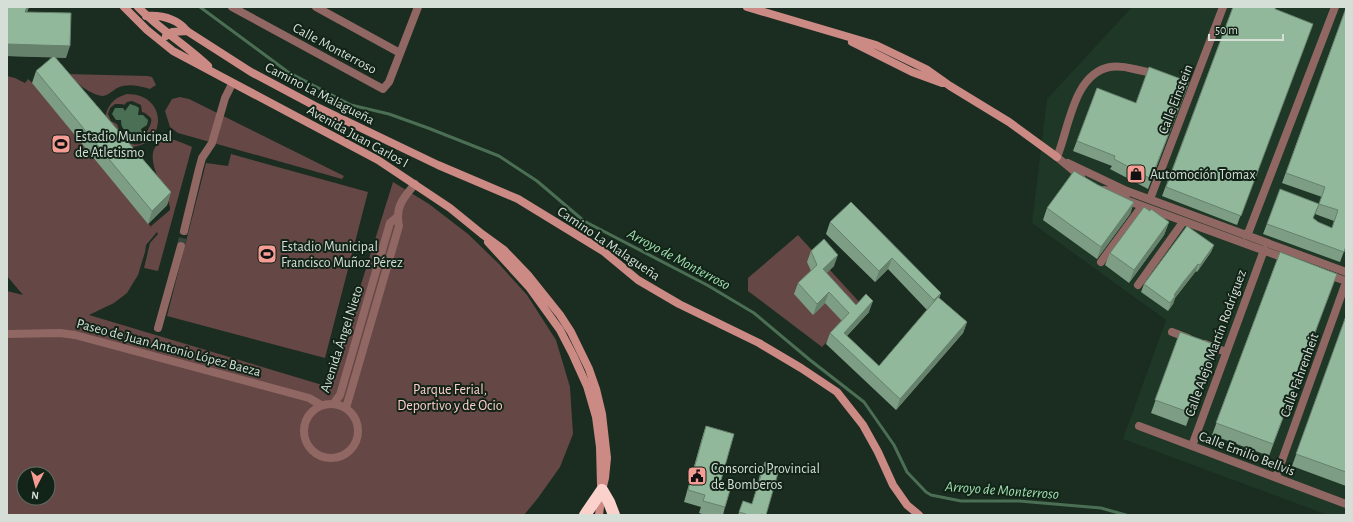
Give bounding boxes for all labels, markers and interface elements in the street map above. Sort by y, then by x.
scale bar [1209,16,1283,42]
street label: Calle Monterroso [290,21,379,77]
text: 50 m [1215,24,1238,36]
street label: Camino La Malagueña [263,60,377,128]
street label: Calle Einstein [1156,63,1196,136]
street label: Avenida Juan Carlos I [304,103,411,171]
place label: Estadio Municipal de Atletismo [75,130,172,160]
sports icon: Estadio Municipal de Atletismo [50,133,72,155]
shop icon: Automoción Tomax [1125,163,1147,185]
place label: Automoción Tomax [1150,168,1256,182]
street label: Camino La Malagueña [555,204,663,284]
water label: Arroyo de Monterroso [624,226,733,293]
place label: Estadio Municipal Francisco Muñoz Pérez [281,240,403,270]
sports icon: Estadio Municipal Francisco Muñoz Pérez [256,243,278,265]
street label: Calle Alejo Martín Rodríguez [1183,268,1249,419]
street label: Avenida Ángel Nieto [315,283,366,394]
street label: Paseo de Juan Antonio López Baeza [75,317,263,379]
street label: Calle Fahrenheit [1278,331,1322,419]
park label: Parque Ferial, Deportivo y de Ocio [397,383,503,413]
street label: Calle Emilio Bellvis [1197,429,1297,479]
place label: Consorcio Provincial de Bomberos [711,462,820,492]
public building icon: Consorcio Provincial de Bomberos [686,465,708,487]
north arrow [16,466,56,506]
water label: Arroyo de Monterroso [944,479,1059,502]
text: N [31,490,39,501]

